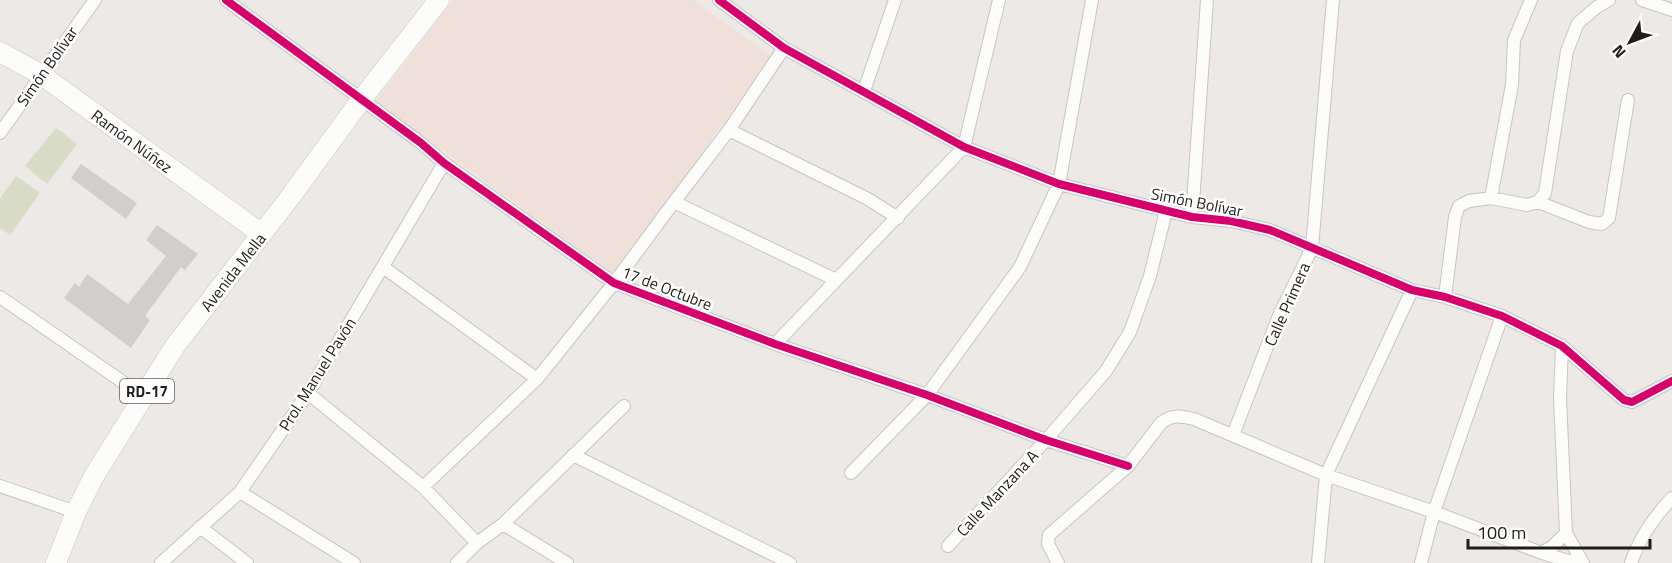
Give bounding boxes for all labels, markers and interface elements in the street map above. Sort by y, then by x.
north arrow [1600,12,1660,72]
street label: Simón Bolívar [11,21,84,111]
text: N [1606,40,1631,64]
street label: Ramón Núñez [86,103,178,179]
street label: Simón Bolívar [1149,181,1245,223]
street label: Avenida Mella [195,228,271,316]
street label: Calle Primera [1258,258,1316,350]
street label: 17 de Octubre [618,260,716,316]
street label: Prol. Manuel Pavón [272,313,362,435]
road number: RD-17 [120,379,174,403]
street label: Calle Manzana A [950,444,1044,542]
scale bar [1468,512,1650,550]
text: 100 m [1477,519,1526,546]

